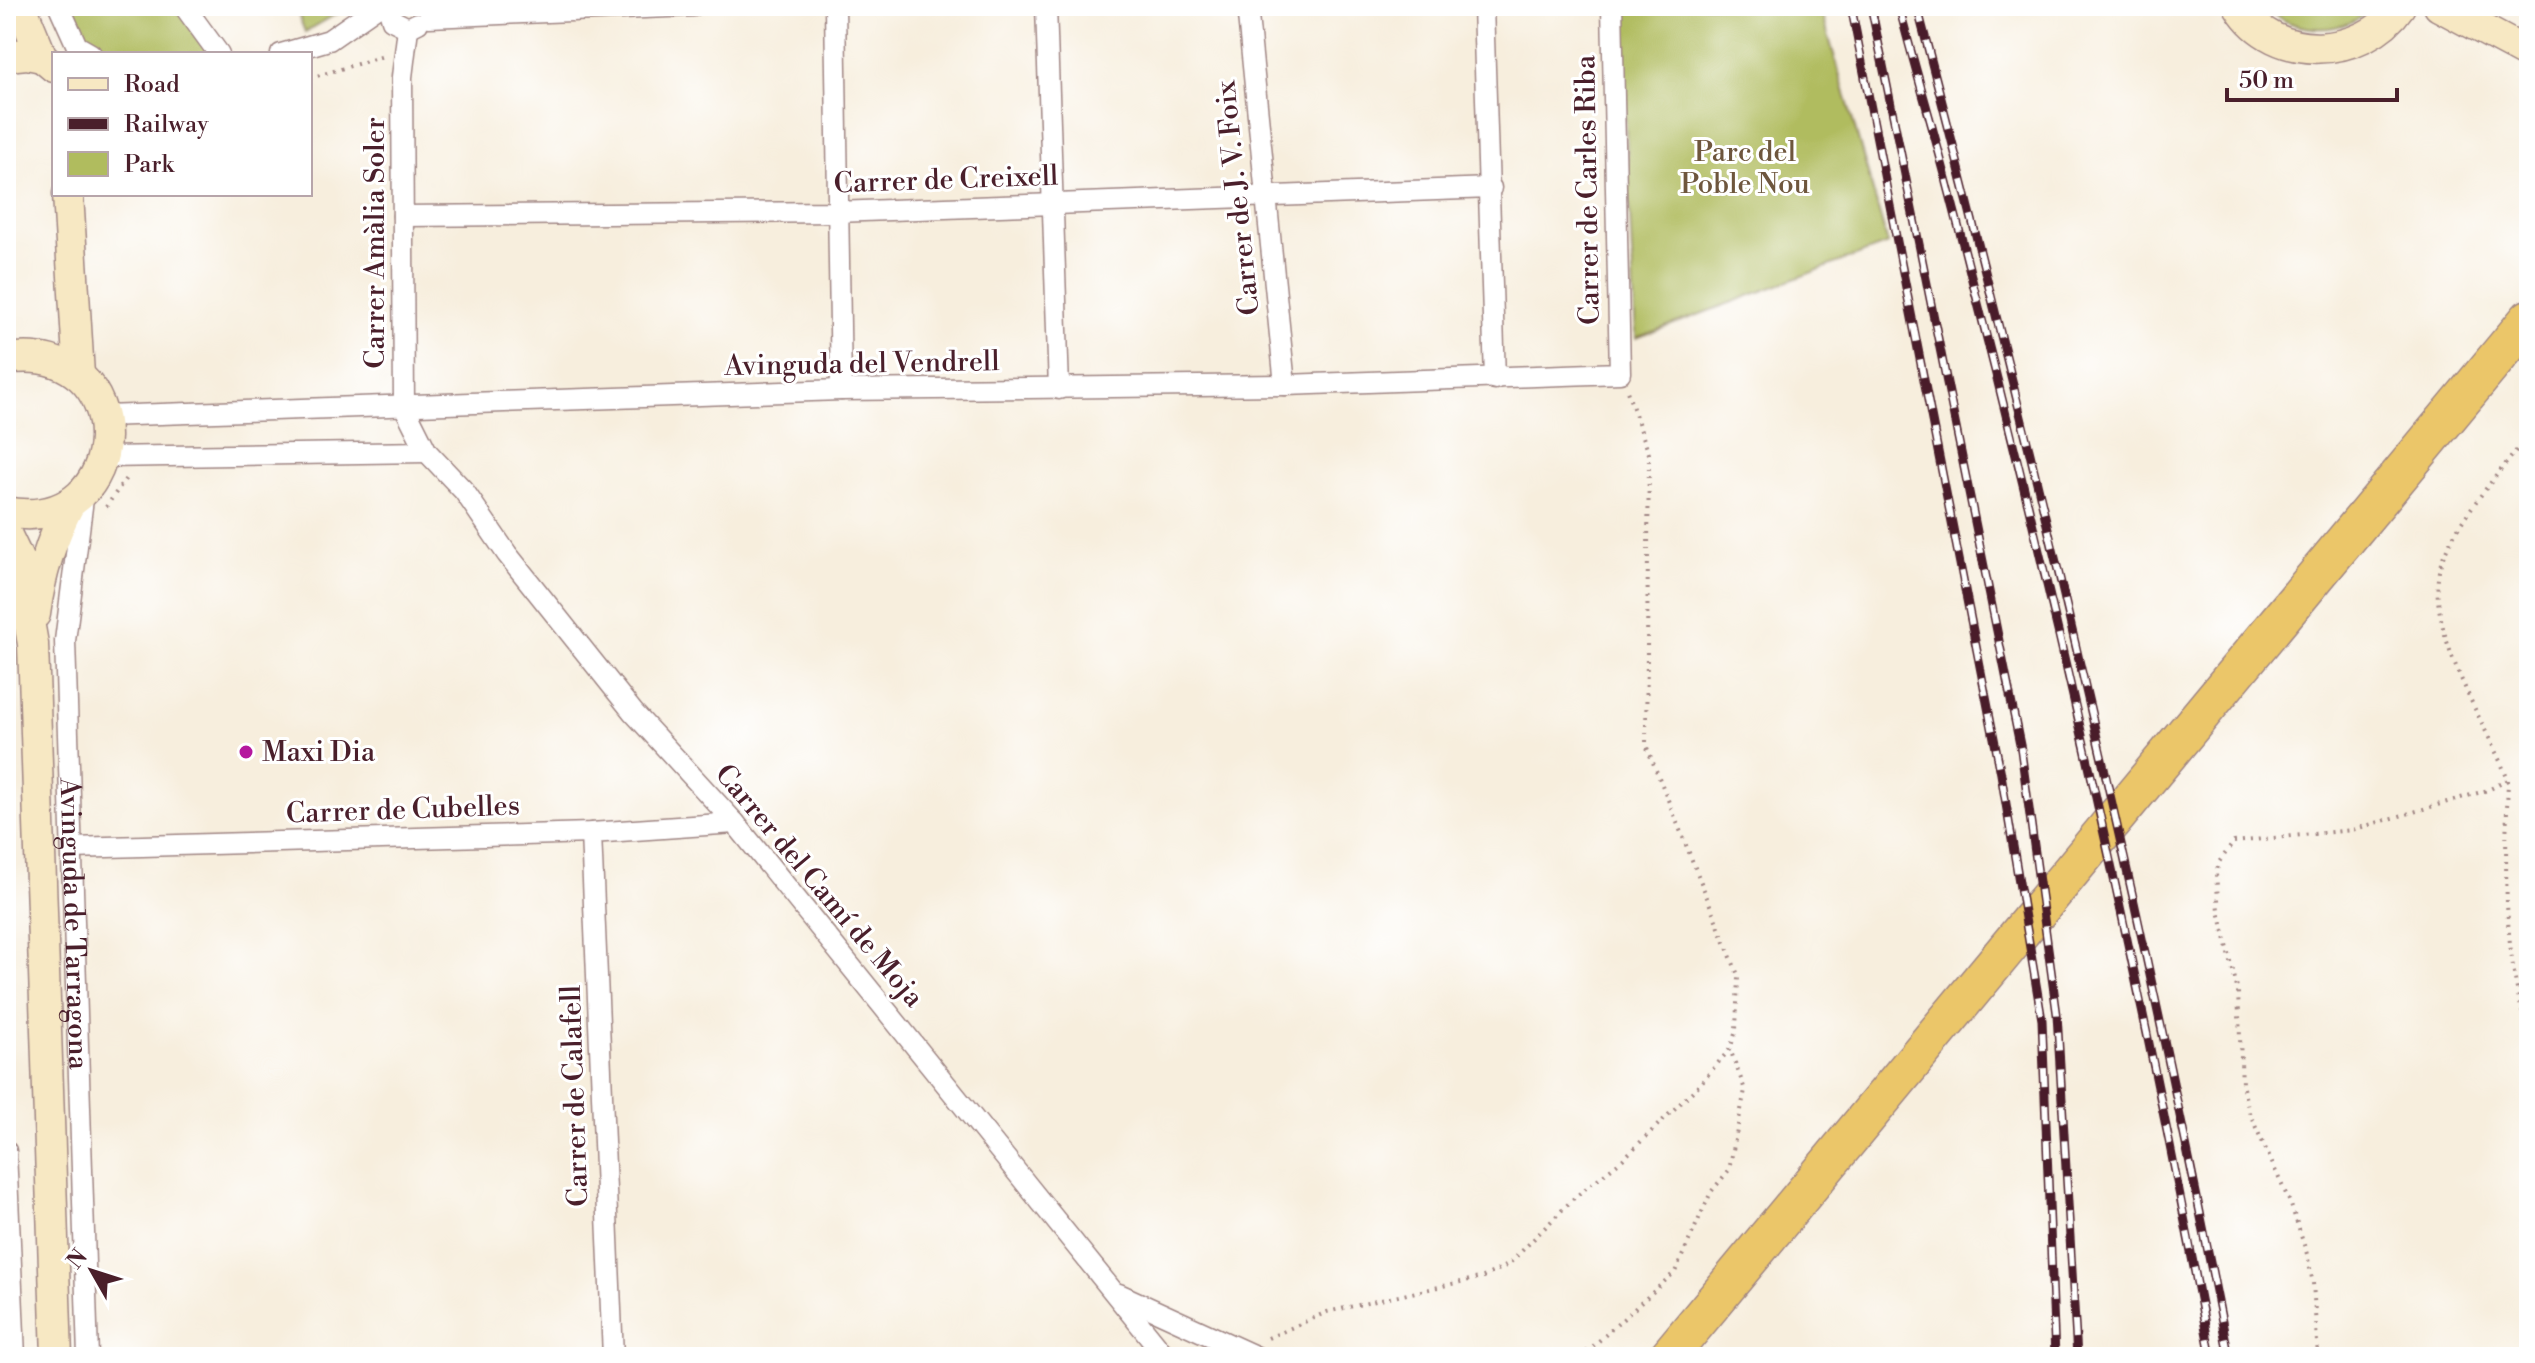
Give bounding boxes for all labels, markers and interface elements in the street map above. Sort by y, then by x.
legend [52,52,312,196]
scale bar [2227,52,2397,102]
street label: Carrer de Carles Riba [1568,54,1608,325]
text: 50 m [2239,66,2294,96]
text: Road [124,70,180,100]
street label: Carrer de J. V. Foix [1208,78,1268,317]
text: Railway [124,110,209,140]
street label: Carrer Amàlia Soler [358,117,393,369]
park label: Parc del Poble Nou [1680,135,1810,202]
text: Park [124,150,175,180]
street label: Carrer de Creixell [833,159,1059,201]
street label: Avinguda del Vendrell [723,344,1000,384]
place label: Maxi Dia [262,735,376,770]
marker: Maxi Dia [237,743,255,761]
street label: Carrer del Camí de Moja [707,757,932,1015]
street label: Avinguda de Tarragona [52,776,96,1071]
street label: Carrer de Cubelles [285,788,521,832]
street label: Carrer de Calafell [554,985,596,1207]
north arrow [52,1231,132,1311]
text: N [62,1244,94,1275]

